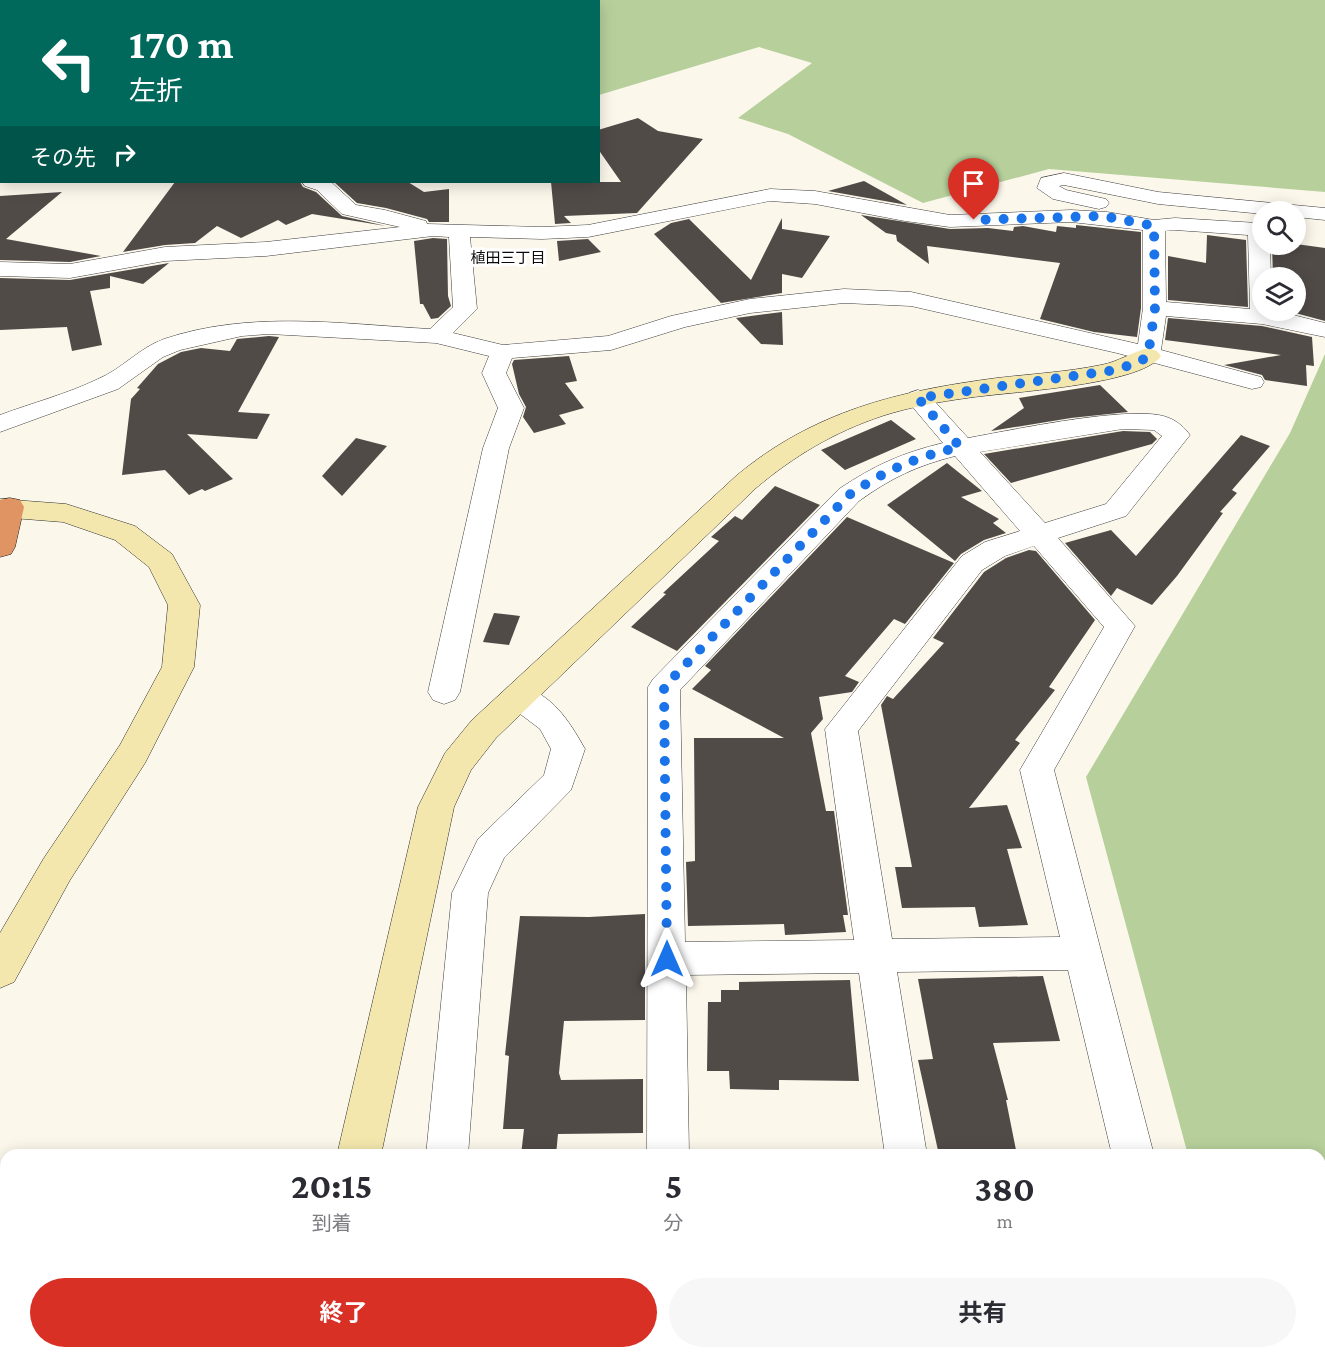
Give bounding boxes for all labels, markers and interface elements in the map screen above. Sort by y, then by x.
text: 170 m [129,20,234,67]
icon: left [30,24,108,102]
text: 左折 [129,76,183,106]
icon: right [108,138,141,171]
text: その先 [30,145,96,170]
pin [948,158,999,220]
icon: arrive [957,167,990,200]
map controls [1252,201,1306,321]
button: search [1252,201,1306,255]
district label: 植田三丁目 [470,249,546,266]
button: layers [1252,267,1306,321]
position arrow [635,927,699,991]
text: 20:15 [291,1166,372,1206]
text: 5 [665,1166,682,1206]
text: 380 [975,1169,1035,1209]
text: m [997,1210,1013,1232]
text: 到着 [312,1212,352,1234]
text: 分 [663,1212,683,1234]
button: 終了 [30,1278,657,1347]
button: 共有 [669,1278,1296,1347]

